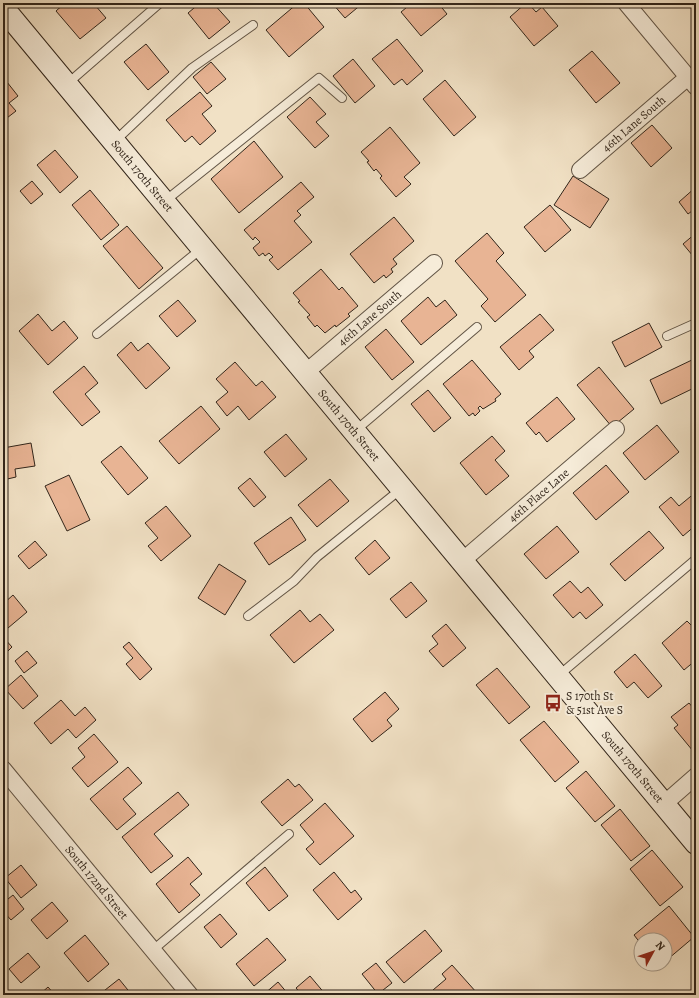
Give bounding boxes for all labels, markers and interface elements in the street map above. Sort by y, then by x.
street label: 46th Lane South [599,92,669,155]
street label: South 170th Street [108,136,177,215]
street label: 46th Lane South [335,286,405,350]
street label: South 170th Street [314,386,384,465]
street label: 46th Place Lane [505,465,572,526]
place label: S 170th St & 51st Ave S [566,688,623,718]
bus stop icon: S 170th St & 51st Ave S [543,693,563,713]
street label: South 170th Street [598,727,667,806]
street label: South 172nd Street [61,842,132,923]
north arrow [633,932,673,972]
text: N [652,938,669,954]

